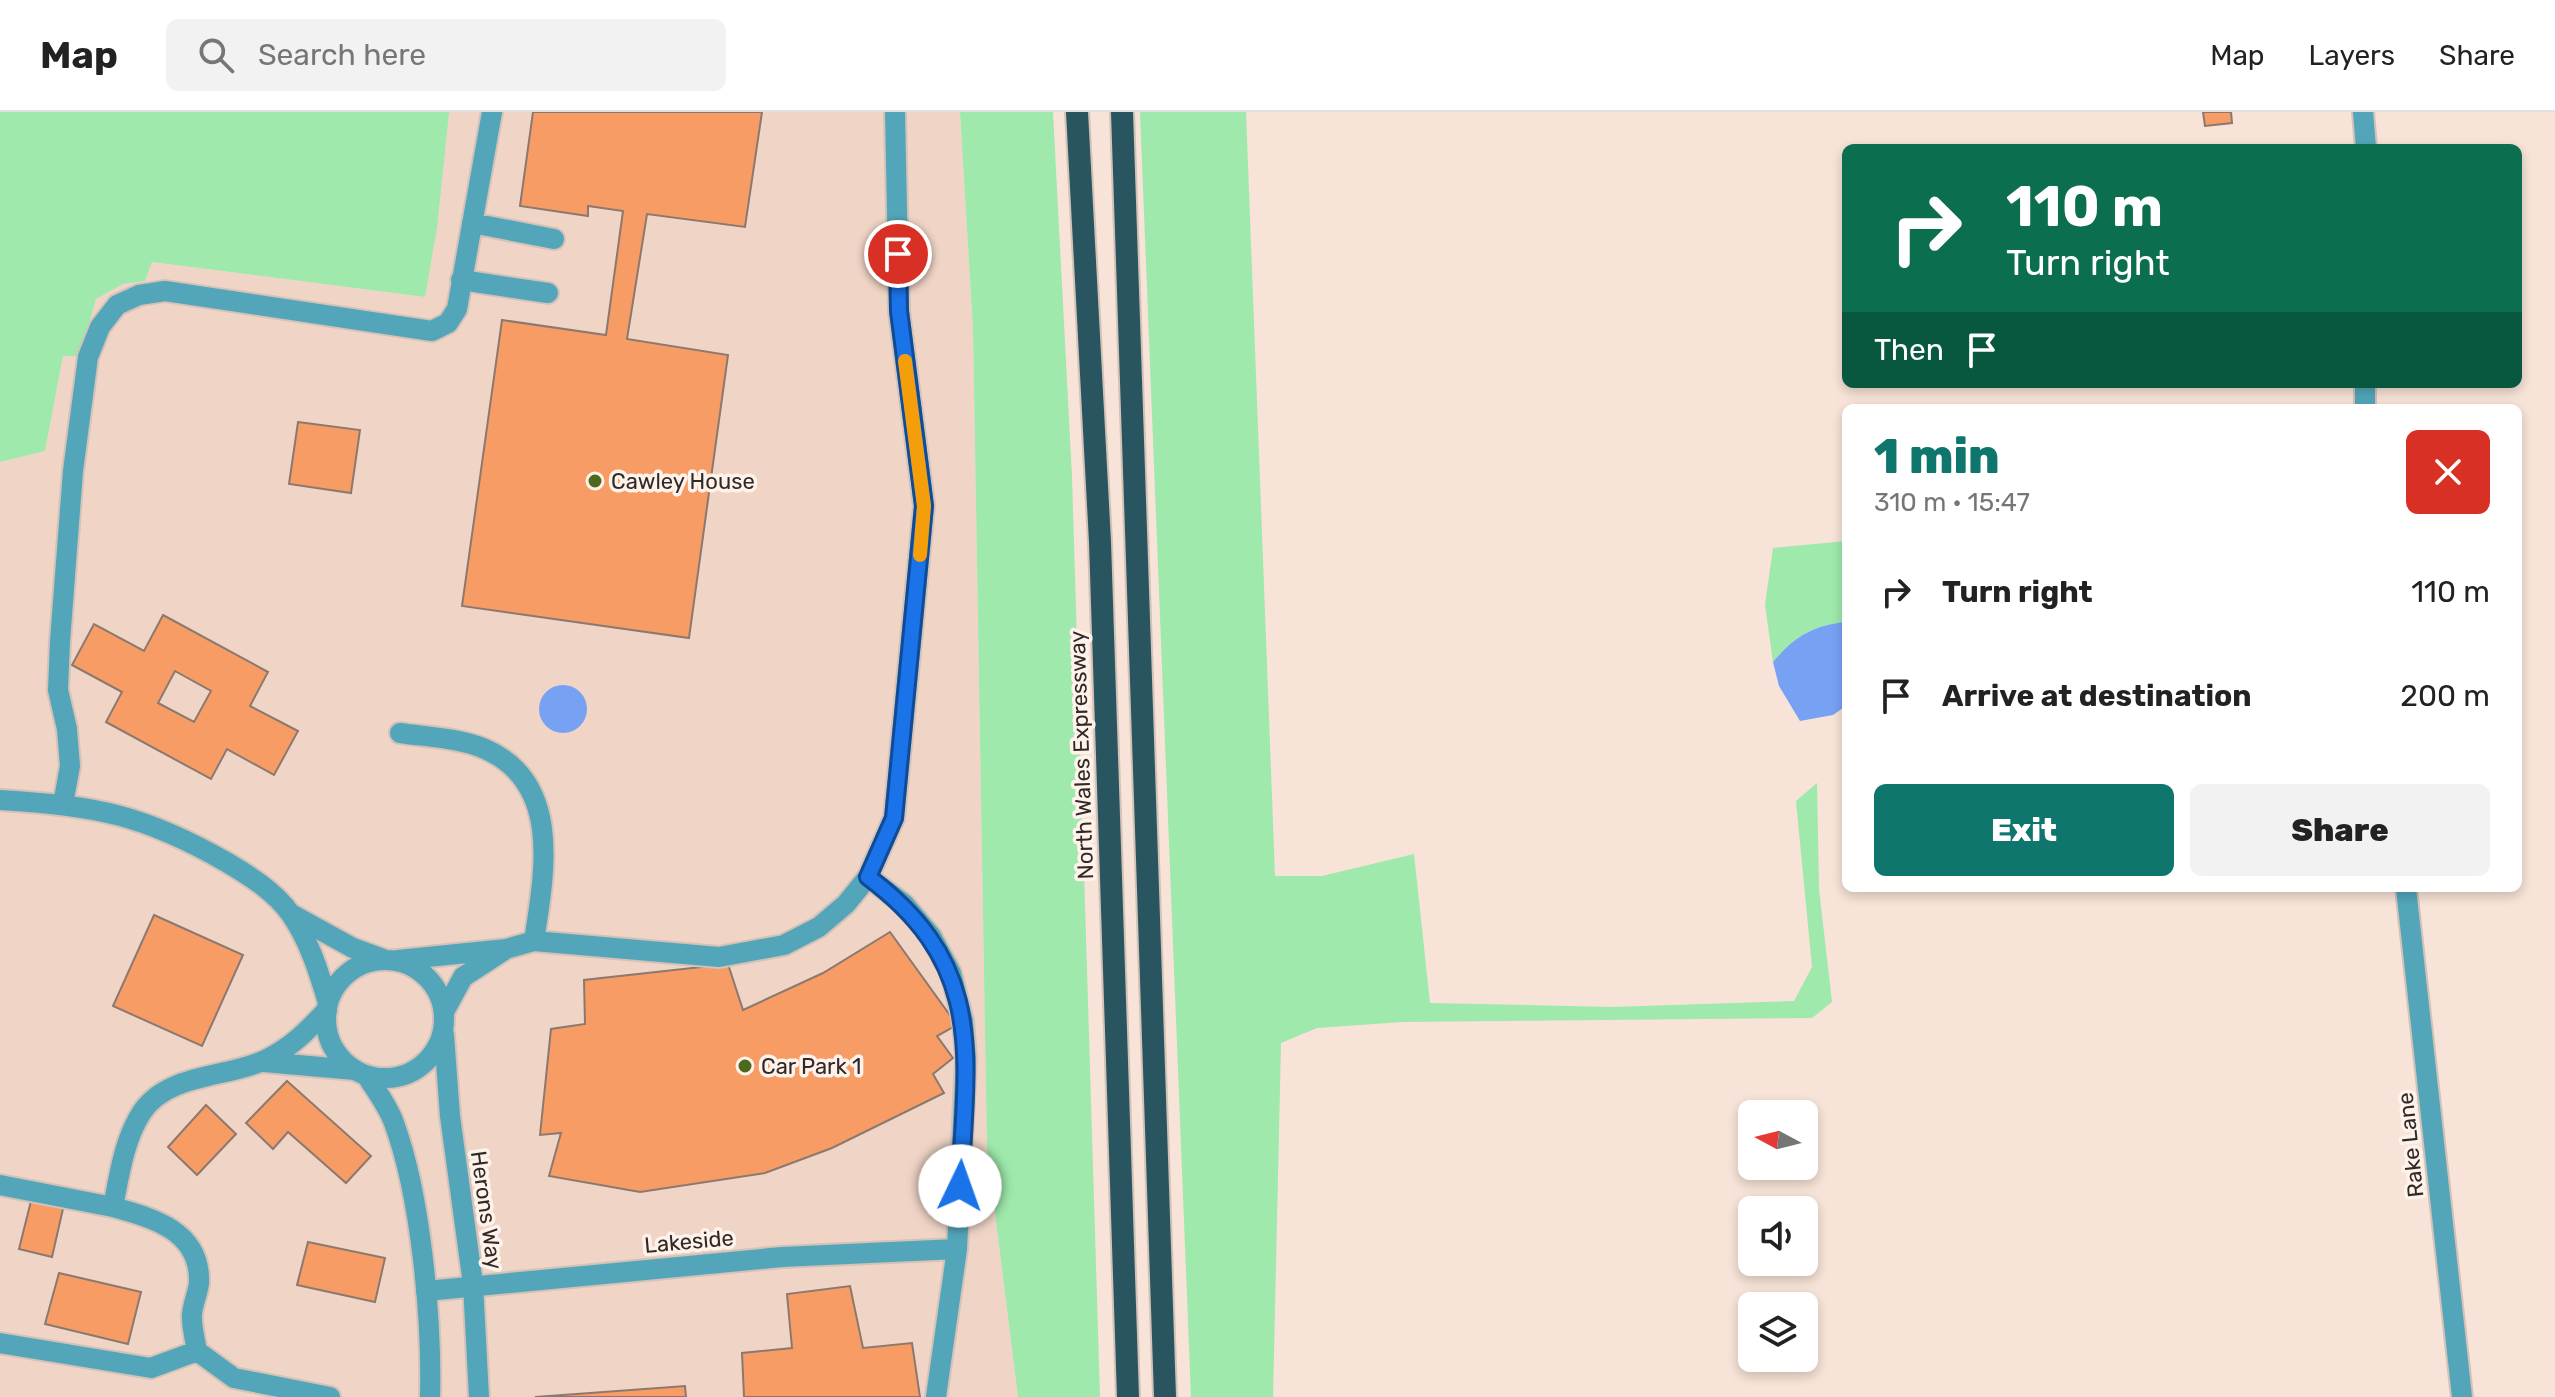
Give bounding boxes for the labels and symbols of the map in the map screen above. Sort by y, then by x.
pin [864,220,932,288]
place label: Cawley House [611,468,755,495]
marker: Cawley House [586,472,604,490]
street label: North Wales Expressway [1064,630,1099,880]
place label: Car Park 1 [761,1053,861,1080]
marker: Car Park 1 [736,1057,754,1075]
street label: Rake Lane [2392,1091,2429,1199]
north arrow [1738,1100,1818,1180]
position arrow [918,1144,1002,1228]
street label: Herons Way [465,1149,508,1271]
street label: Lakeside [643,1224,735,1259]

